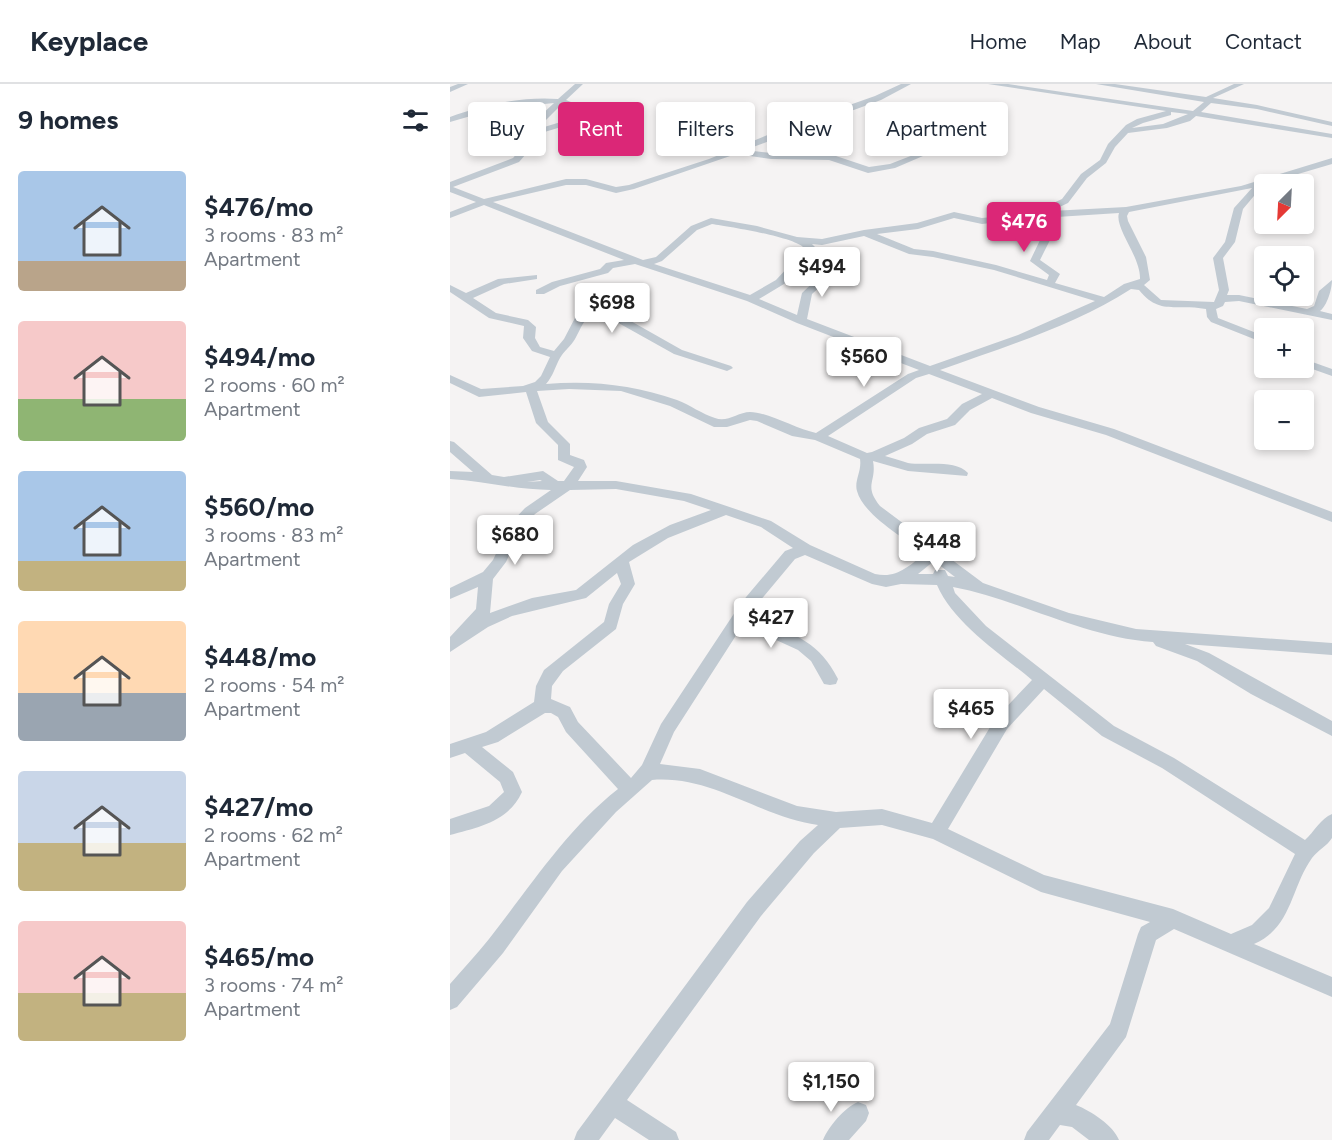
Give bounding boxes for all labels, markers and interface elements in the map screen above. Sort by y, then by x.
text: Keyplace [30,24,148,58]
text: Home [970,29,1027,54]
text: Map [1060,29,1101,54]
text: About [1134,29,1192,54]
text: Contact [1225,29,1302,54]
chip: Buy [468,102,546,156]
chip: Rent [558,102,644,156]
chip: Filters [656,102,755,156]
chip: New [767,102,853,156]
chip: Apartment [865,102,1008,156]
text: 9 homes [18,104,118,136]
icon: filters [399,104,432,137]
north arrow [1254,174,1314,234]
map controls [1254,174,1314,450]
text: $476/mo [204,191,313,223]
icon: home [66,195,138,267]
pin: $476 [988,202,1060,253]
text: $476 [1001,209,1047,233]
text: 3 rooms · 83 m² [204,223,343,247]
button: locate [1254,246,1314,306]
text: Apartment [204,247,301,271]
pin: $494 [786,247,858,298]
text: $494 [798,254,846,278]
pin: $698 [576,283,648,334]
text: $698 [589,290,635,314]
button: + [1254,318,1314,378]
pin: $560 [828,337,900,388]
text: $494/mo [204,341,315,373]
text: $560 [840,344,888,368]
icon: home [66,345,138,417]
text: 2 rooms · 60 m² [204,373,345,397]
button: − [1254,390,1314,450]
text: Apartment [204,397,301,421]
text: $560/mo [204,491,314,523]
icon: home [66,495,138,567]
pin: $680 [479,515,551,566]
text: $680 [491,522,539,546]
pin: $448 [901,522,973,573]
text: 3 rooms · 83 m² [204,523,343,547]
text: $448 [913,529,961,553]
text: Apartment [204,547,301,571]
pin: $427 [735,598,807,649]
text: $427 [748,605,794,629]
text: $448/mo [204,641,316,673]
icon: home [66,645,138,717]
text: 2 rooms · 54 m² [204,673,344,697]
pin: $465 [935,689,1007,740]
text: $465 [948,696,994,720]
text: Apartment [204,697,301,721]
text: $427/mo [204,791,313,823]
icon: home [66,795,138,867]
text: 2 rooms · 62 m² [204,823,343,847]
text: Apartment [204,847,301,871]
text: $465/mo [204,941,314,973]
icon: home [66,945,138,1017]
text: 3 rooms · 74 m² [204,973,343,997]
text: Apartment [204,997,301,1021]
pin: $1,150 [782,1062,880,1113]
text: $1,150 [802,1069,860,1093]

